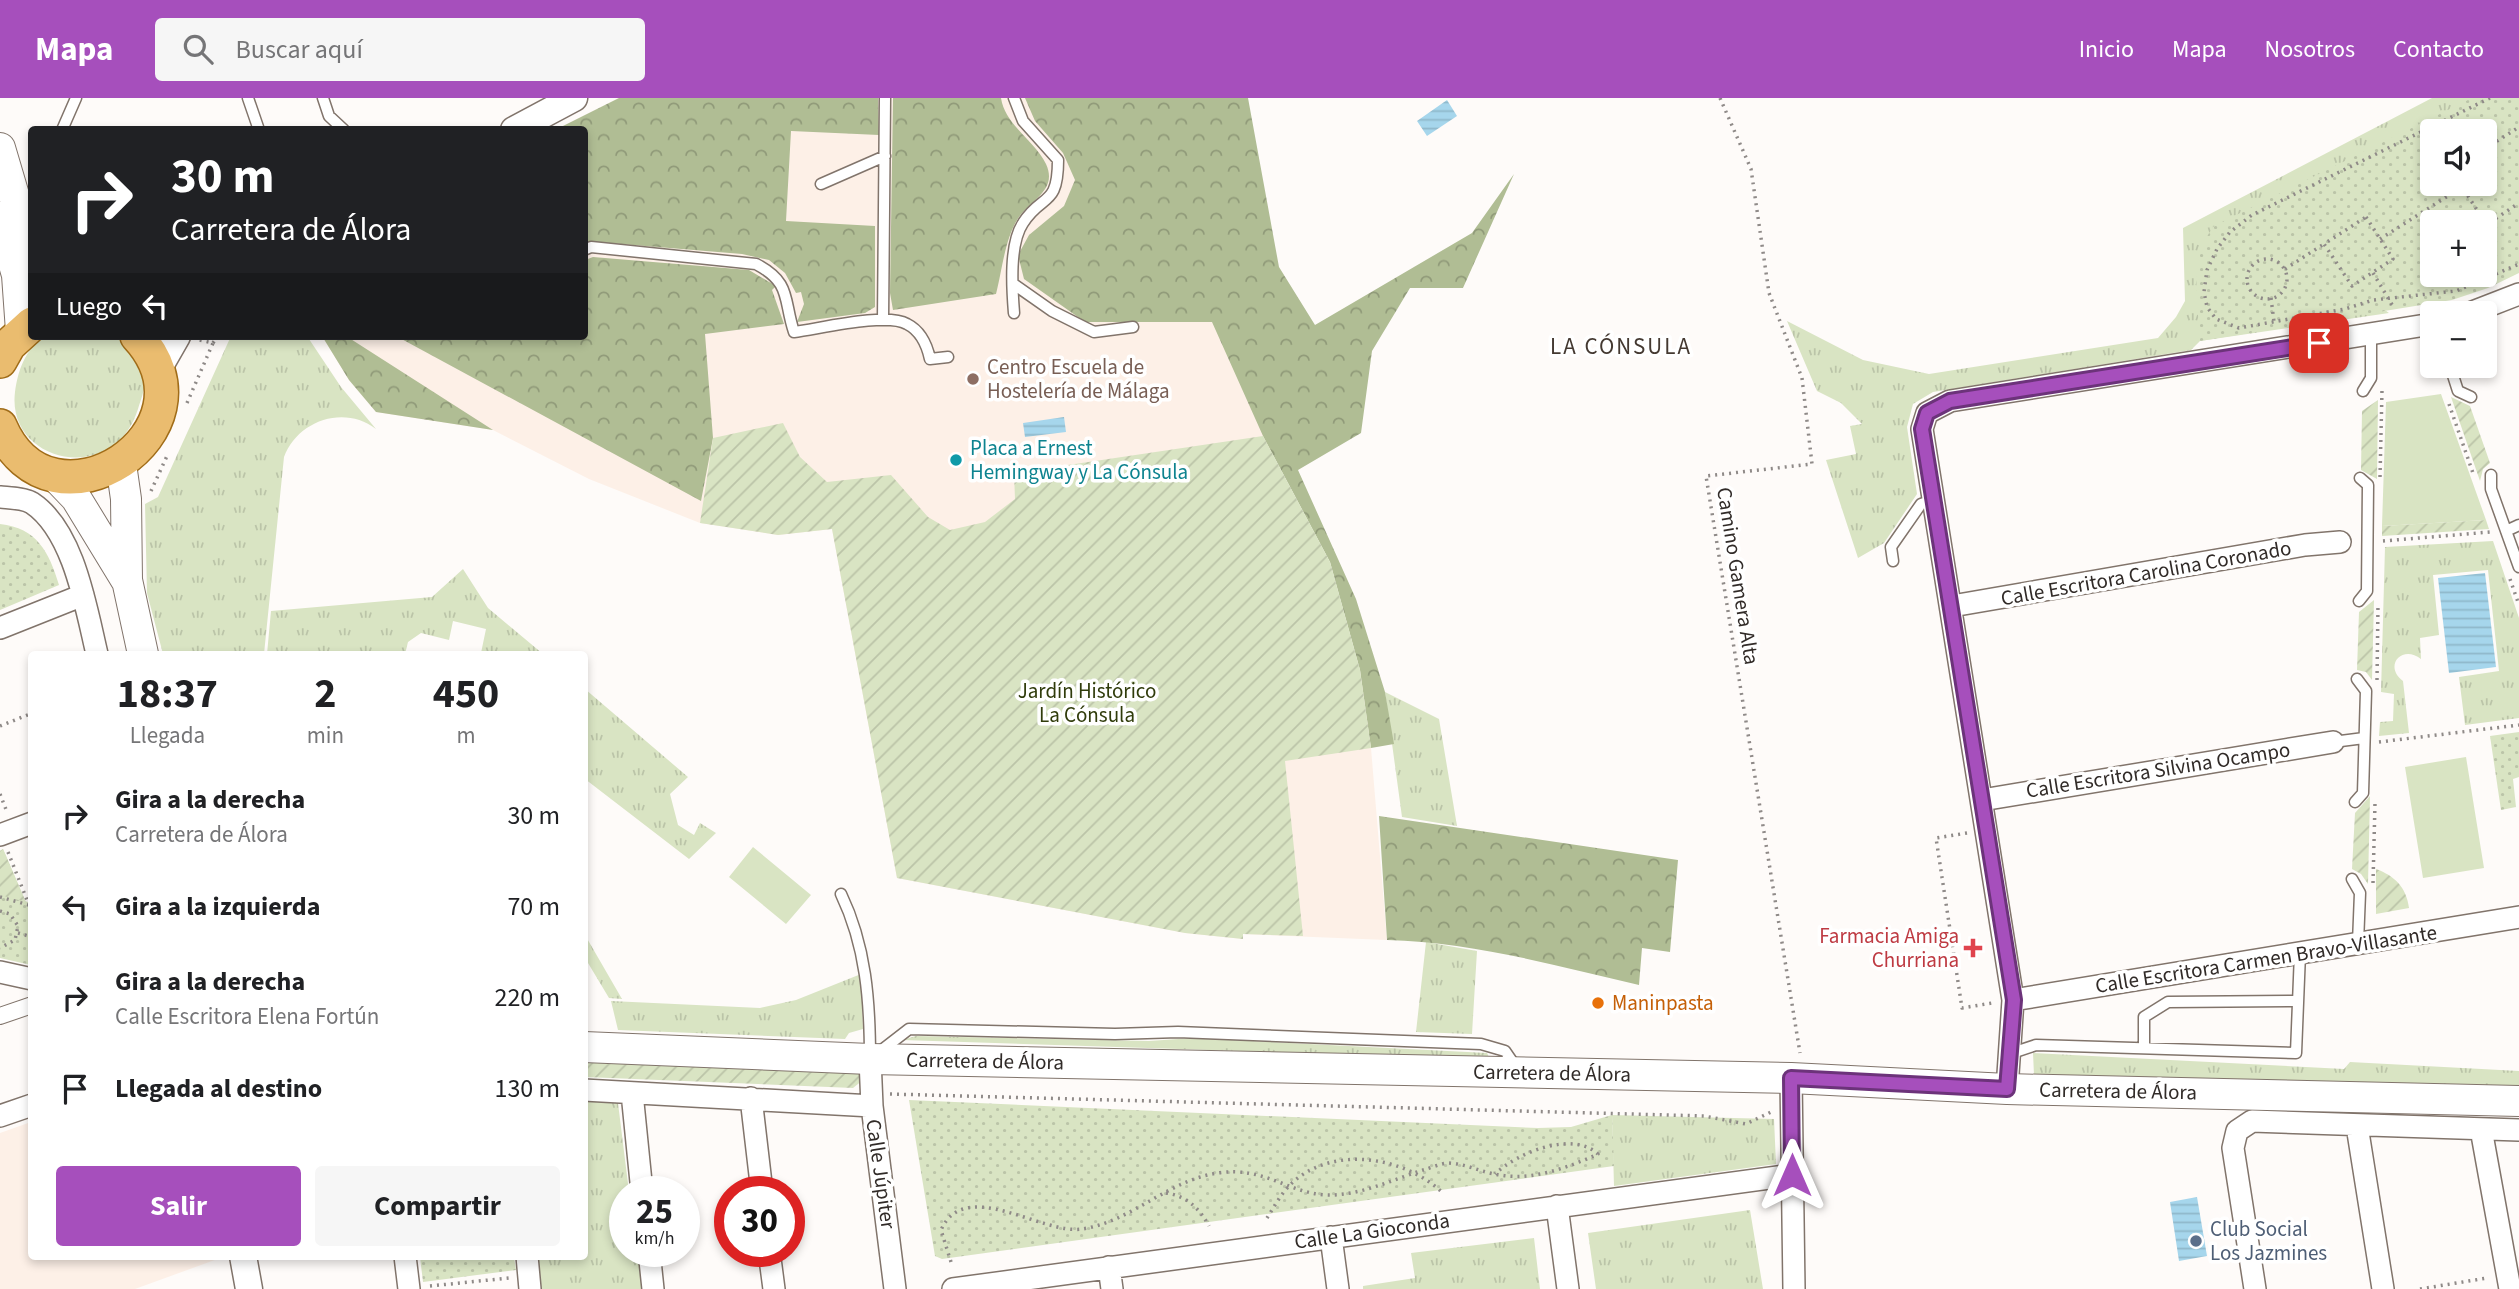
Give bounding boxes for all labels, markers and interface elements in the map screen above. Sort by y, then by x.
search box [155,18,645,81]
text: Mapa [35,26,113,73]
icon: search [179,30,217,68]
text: Buscar aquí [235,31,363,68]
text: Inicio [2079,32,2134,67]
text: Mapa [2172,32,2227,67]
text: Nosotros [2265,32,2355,67]
text: Contacto [2393,32,2484,67]
map controls [2420,119,2497,378]
button: sound [2420,119,2497,196]
text: 30 m [171,142,275,212]
icon: right [56,154,147,245]
text: Carretera de Álora [171,207,411,253]
button: + [2420,210,2497,287]
icon: left [136,287,174,325]
text: Luego [56,288,122,325]
button: − [2420,301,2497,378]
pin [2289,313,2349,373]
icon: arrive [2300,324,2338,362]
district label: LA CÓNSULA [1550,330,1692,363]
place label: Centro Escuela de Hostelería de Málaga [987,352,1170,406]
marker: Centro Escuela de Hostelería de Málaga [965,371,981,387]
place label: Placa a Ernest Hemingway y La Cónsula [970,433,1188,487]
marker: Placa a Ernest Hemingway y La Cónsula [948,452,964,468]
street label: Camino Gamera Alta [1709,485,1767,667]
street label: Calle Escritora Carolina Coronado [1998,533,2294,613]
text: 18:37 [117,664,218,724]
text: 2 [314,664,336,724]
text: 450 [433,664,499,724]
park label: Jardín Histórico La Cónsula [1018,676,1156,730]
text: Llegada [130,719,205,752]
text: min [307,719,344,752]
text: m [456,719,476,752]
street label: Calle Escritora Silvina Ocampo [2024,734,2292,806]
text: Gira a la derecha [115,781,305,818]
icon: right [56,797,94,835]
text: 30 m [507,797,560,834]
text: Carretera de Álora [115,818,288,851]
icon: left [56,888,94,926]
text: Gira a la izquierda [115,888,320,925]
text: 70 m [507,888,560,925]
street label: Calle Escritora Carmen Bravo-Villasante [2093,917,2439,1001]
place label: Farmacia Amiga Churriana [1819,921,1959,975]
marker: Farmacia Amiga Churriana [1965,940,1981,956]
text: Gira a la derecha [115,963,305,1000]
icon: right [56,979,94,1017]
text: 220 m [494,979,560,1016]
place label: Maninpasta [1612,988,1714,1018]
marker: Maninpasta [1590,995,1606,1011]
text: Calle Escritora Elena Fortún [115,1000,379,1033]
street label: Carretera de Álora [906,1045,1064,1077]
street label: Carretera de Álora [1473,1057,1631,1089]
icon: arrive [56,1070,94,1108]
text: Llegada al destino [115,1070,322,1107]
text: 130 m [494,1070,560,1107]
street label: Carretera de Álora [2039,1075,2197,1107]
street label: Calle Júpiter [858,1117,904,1232]
position arrow [1755,1138,1829,1212]
button: Salir [56,1166,301,1246]
button: Compartir [315,1166,560,1246]
speed limit sign: 30 [714,1176,805,1267]
text: 25 [636,1187,673,1237]
street label: Calle La Gioconda [1292,1205,1452,1257]
place label: Club Social Los Jazmines [2210,1214,2327,1268]
text: km/h [635,1226,674,1251]
marker: Club Social Los Jazmines [2188,1233,2204,1249]

